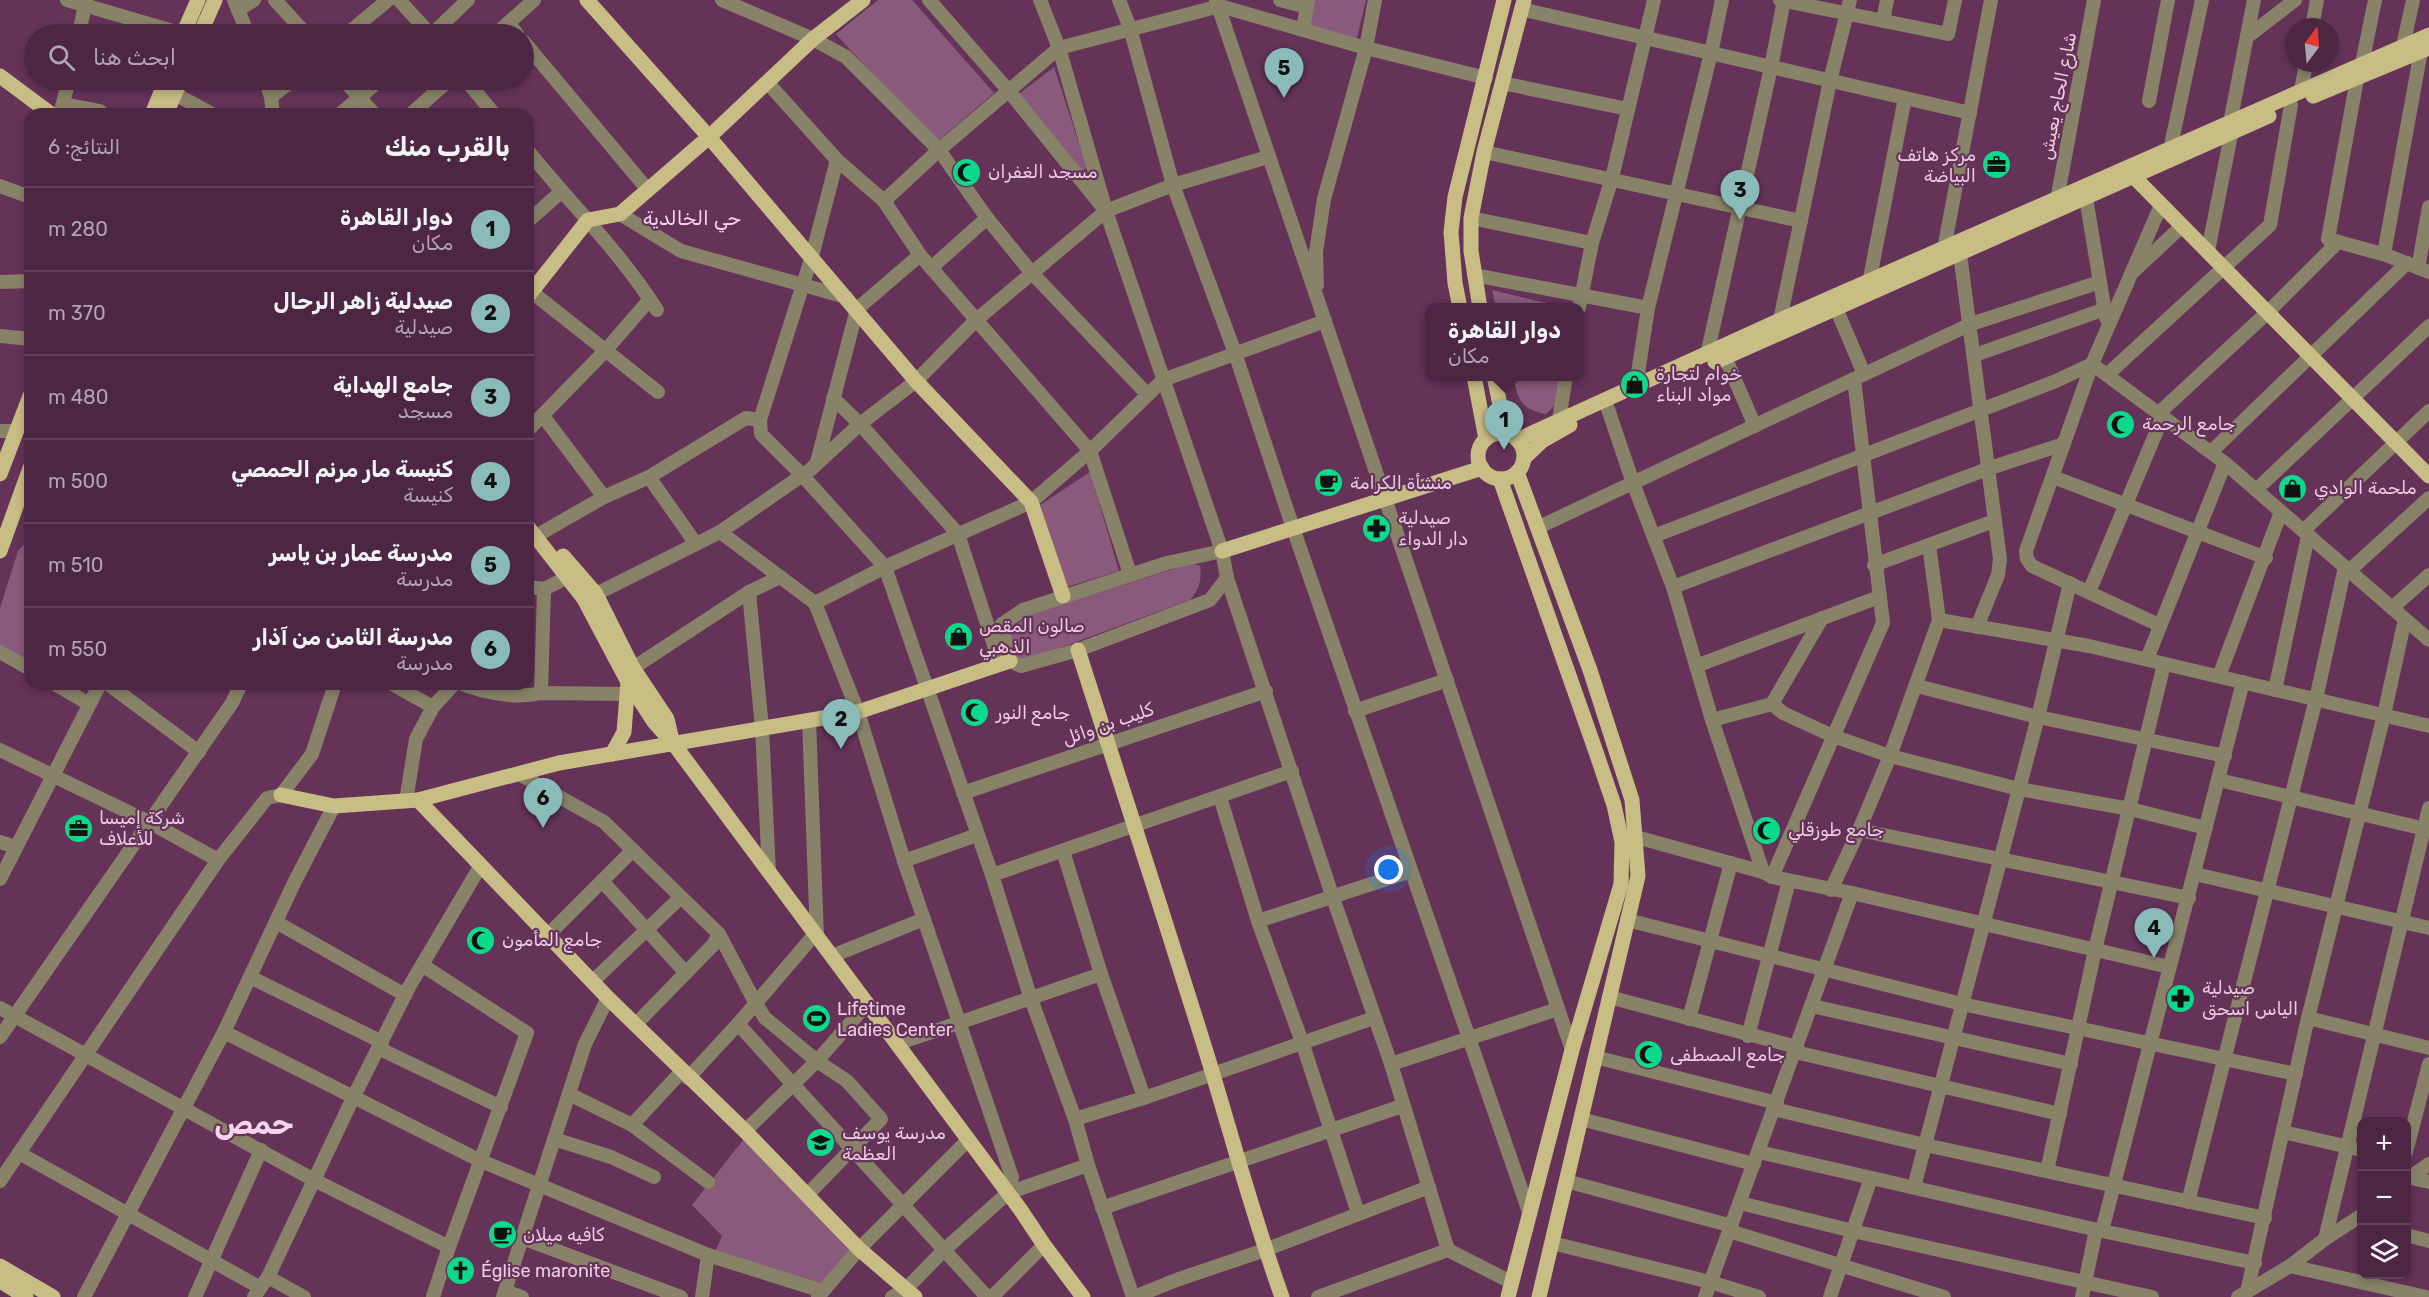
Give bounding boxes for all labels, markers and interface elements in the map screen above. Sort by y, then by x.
north arrow [2285,18,2339,72]
search box [24,24,534,90]
street label: شارع الحاج يعيش [2035,30,2082,162]
icon: search [45,41,78,74]
text: ابحث هنا [93,44,176,71]
pin: 5 [1264,48,1304,98]
text: بالقرب منك [385,132,510,163]
text: النتائج: 6 [48,135,120,159]
place label: مركز هاتف البياضة [1897,144,1976,187]
office icon: مركز هاتف البياضة [1981,149,2013,181]
mosque icon: مسجد الغفران [951,156,983,188]
place label: مسجد الغفران [988,161,1098,183]
pin: 3 [1720,170,1760,220]
text: دوار القاهرة [340,204,453,231]
district label: حي الخالدية [643,206,741,233]
text: 280 m [48,217,108,241]
text: 1 [486,217,495,241]
text: مكان [412,231,453,255]
text: صيدلية زاهر الرحال [273,288,453,315]
text: 370 m [48,301,106,325]
text: 2 [484,301,497,325]
popup [1425,303,1584,381]
text: صيدلية [395,315,453,339]
text: دوار القاهرة [1448,317,1561,344]
text: مكان [1448,344,1489,368]
place label: خوام لتجارة مواد البناء [1656,363,1742,406]
shop icon: خوام لتجارة مواد البناء [1619,368,1651,400]
text: جامع الهداية [333,372,453,399]
text: 480 m [48,385,109,409]
text: 3 [484,385,497,409]
text: مسجد [398,399,453,423]
pin: 1 [1484,400,1524,450]
mosque icon: جامع الرحمة [2105,408,2137,440]
place label: جامع الرحمة [2142,413,2235,437]
text: كنيسة مار مرنم الحمصي [231,456,453,483]
cafe icon: منشأة الكرامة [1313,467,1345,499]
text: 500 m [48,469,108,493]
text: 4 [484,469,497,493]
place label: منشأة الكرامة [1350,472,1452,494]
shop icon: ملحمة الوادي [2277,472,2309,504]
place label: ملحمة الوادي [2314,477,2417,500]
text: كنيسة [403,483,453,507]
place label: صيدلية دار الدواء [1398,507,1468,550]
pharmacy icon: صيدلية دار الدواء [1361,512,1393,544]
text: مدرسة عمار بن ياسر [269,540,453,567]
text: 510 m [48,553,104,577]
text: 5 [484,553,497,577]
text: مدرسة [396,567,453,591]
place label: صالون المقص الذهبي [979,615,1085,660]
shop icon: صالون المقص الذهبي [942,620,974,652]
text: مدرسة الثامن من آذار [253,624,453,651]
text: 550 m [48,637,107,661]
text: 6 [484,637,497,661]
text: مدرسة [396,651,453,675]
mosque icon: جامع النور [959,697,991,729]
street label: كليب بن وائل [1059,698,1157,750]
pin: 2 [822,700,860,749]
place label: جامع النور [995,702,1070,726]
pin: 6 [524,778,562,828]
place label: شركة إميسا للأعلاف [99,807,185,850]
office icon: شركة إميسا للأعلاف [62,812,94,844]
mosque icon: جامع طوزقلي [1751,814,1783,846]
place label: جامع طوزقلي [1788,819,1884,843]
your location [1374,855,1403,884]
pin: 4 [2134,908,2174,958]
mosque icon: جامع المأمون [465,924,497,956]
place label: جامع المأمون [502,929,602,953]
place label: صيدلية الياس اسحق [2202,977,2298,1020]
pharmacy icon: صيدلية الياس اسحق [2165,982,2197,1014]
place label: Lifetime Ladies Center [837,998,953,1041]
sports icon: Lifetime Ladies Center [800,1003,832,1035]
mosque icon: جامع المصطفى [1633,1039,1665,1071]
place label: جامع المصطفى [1670,1044,1785,1068]
district label: حمص [214,1106,294,1142]
map controls [2357,1117,2411,1279]
button: + [2357,1117,2411,1171]
place label: مدرسة يوسف العظمة [842,1122,946,1165]
school or university icon: مدرسة يوسف العظمة [805,1127,837,1159]
button: − [2357,1171,2411,1225]
cafe icon: كافيه ميلان [486,1219,518,1251]
place label: كافيه ميلان [523,1224,604,1246]
button: layers [2357,1225,2411,1279]
church icon: Église maronite [444,1255,476,1287]
place label: Église maronite [481,1260,610,1282]

